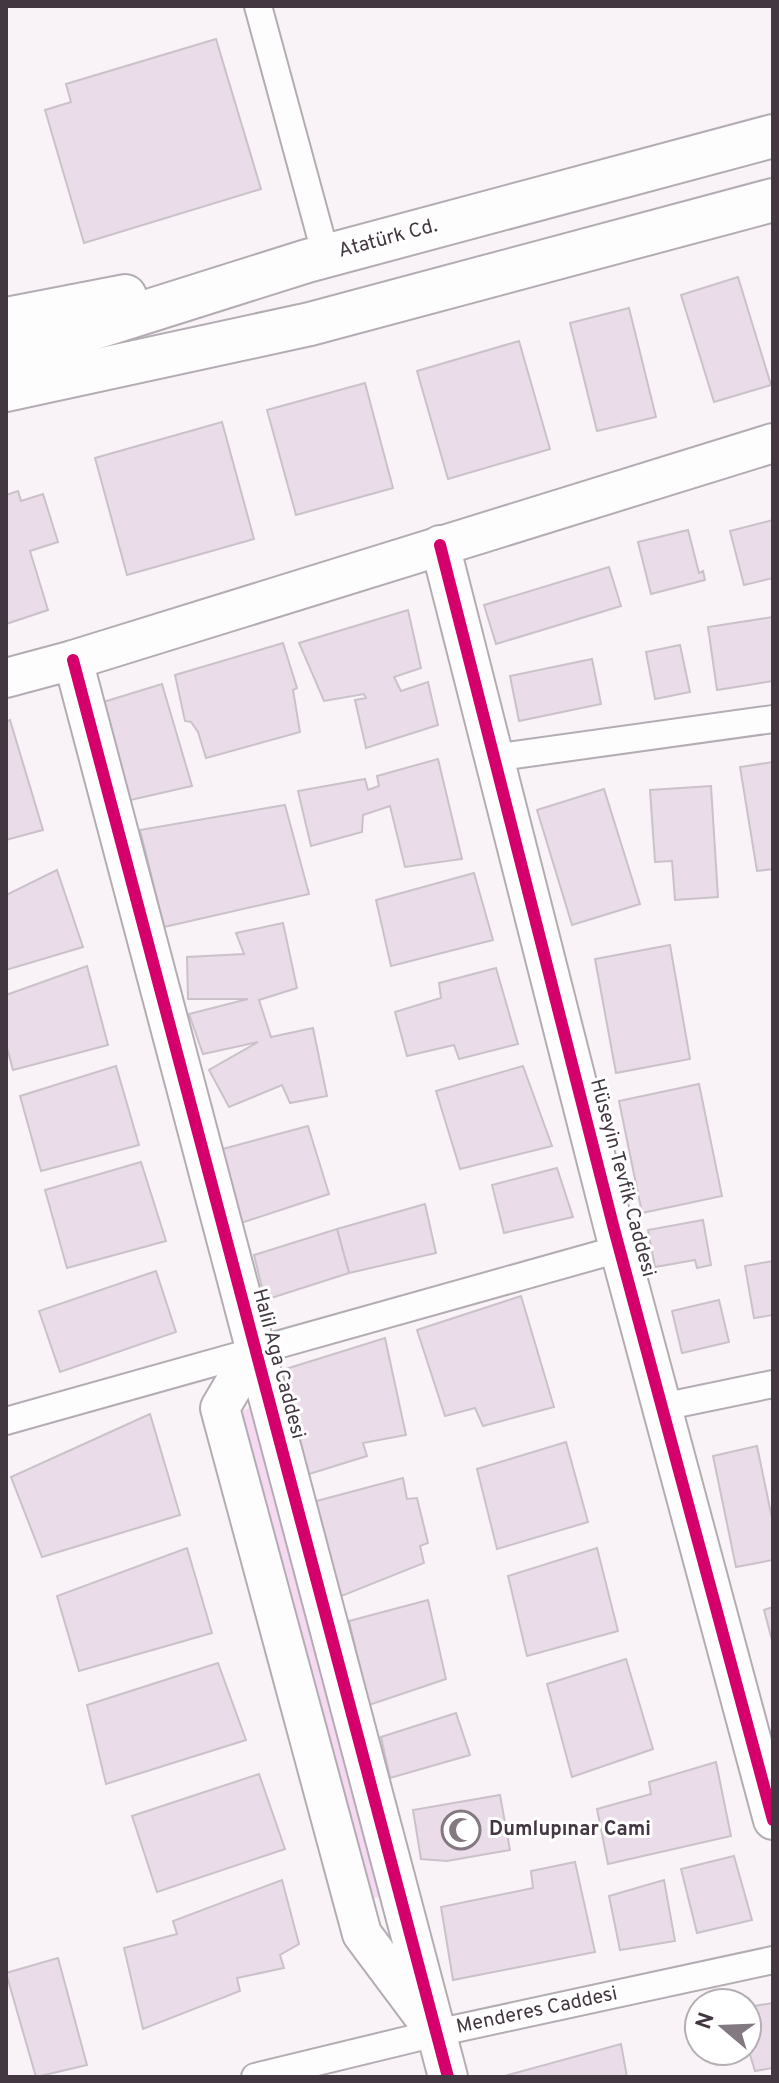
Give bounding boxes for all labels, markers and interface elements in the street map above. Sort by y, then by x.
street label: Atatürk Cd. [336,213,440,265]
street label: Hüseyin Tevfik Caddesi [583,1076,661,1280]
street label: Halil Aga Caddesi [245,1286,311,1442]
mosque icon: Dumlupınar Cami [440,1809,482,1851]
place label: Dumlupınar Cami [489,1817,651,1843]
street label: Menderes Caddesi [454,1981,620,2041]
north arrow [683,1987,763,2067]
text: N [691,2009,722,2033]

